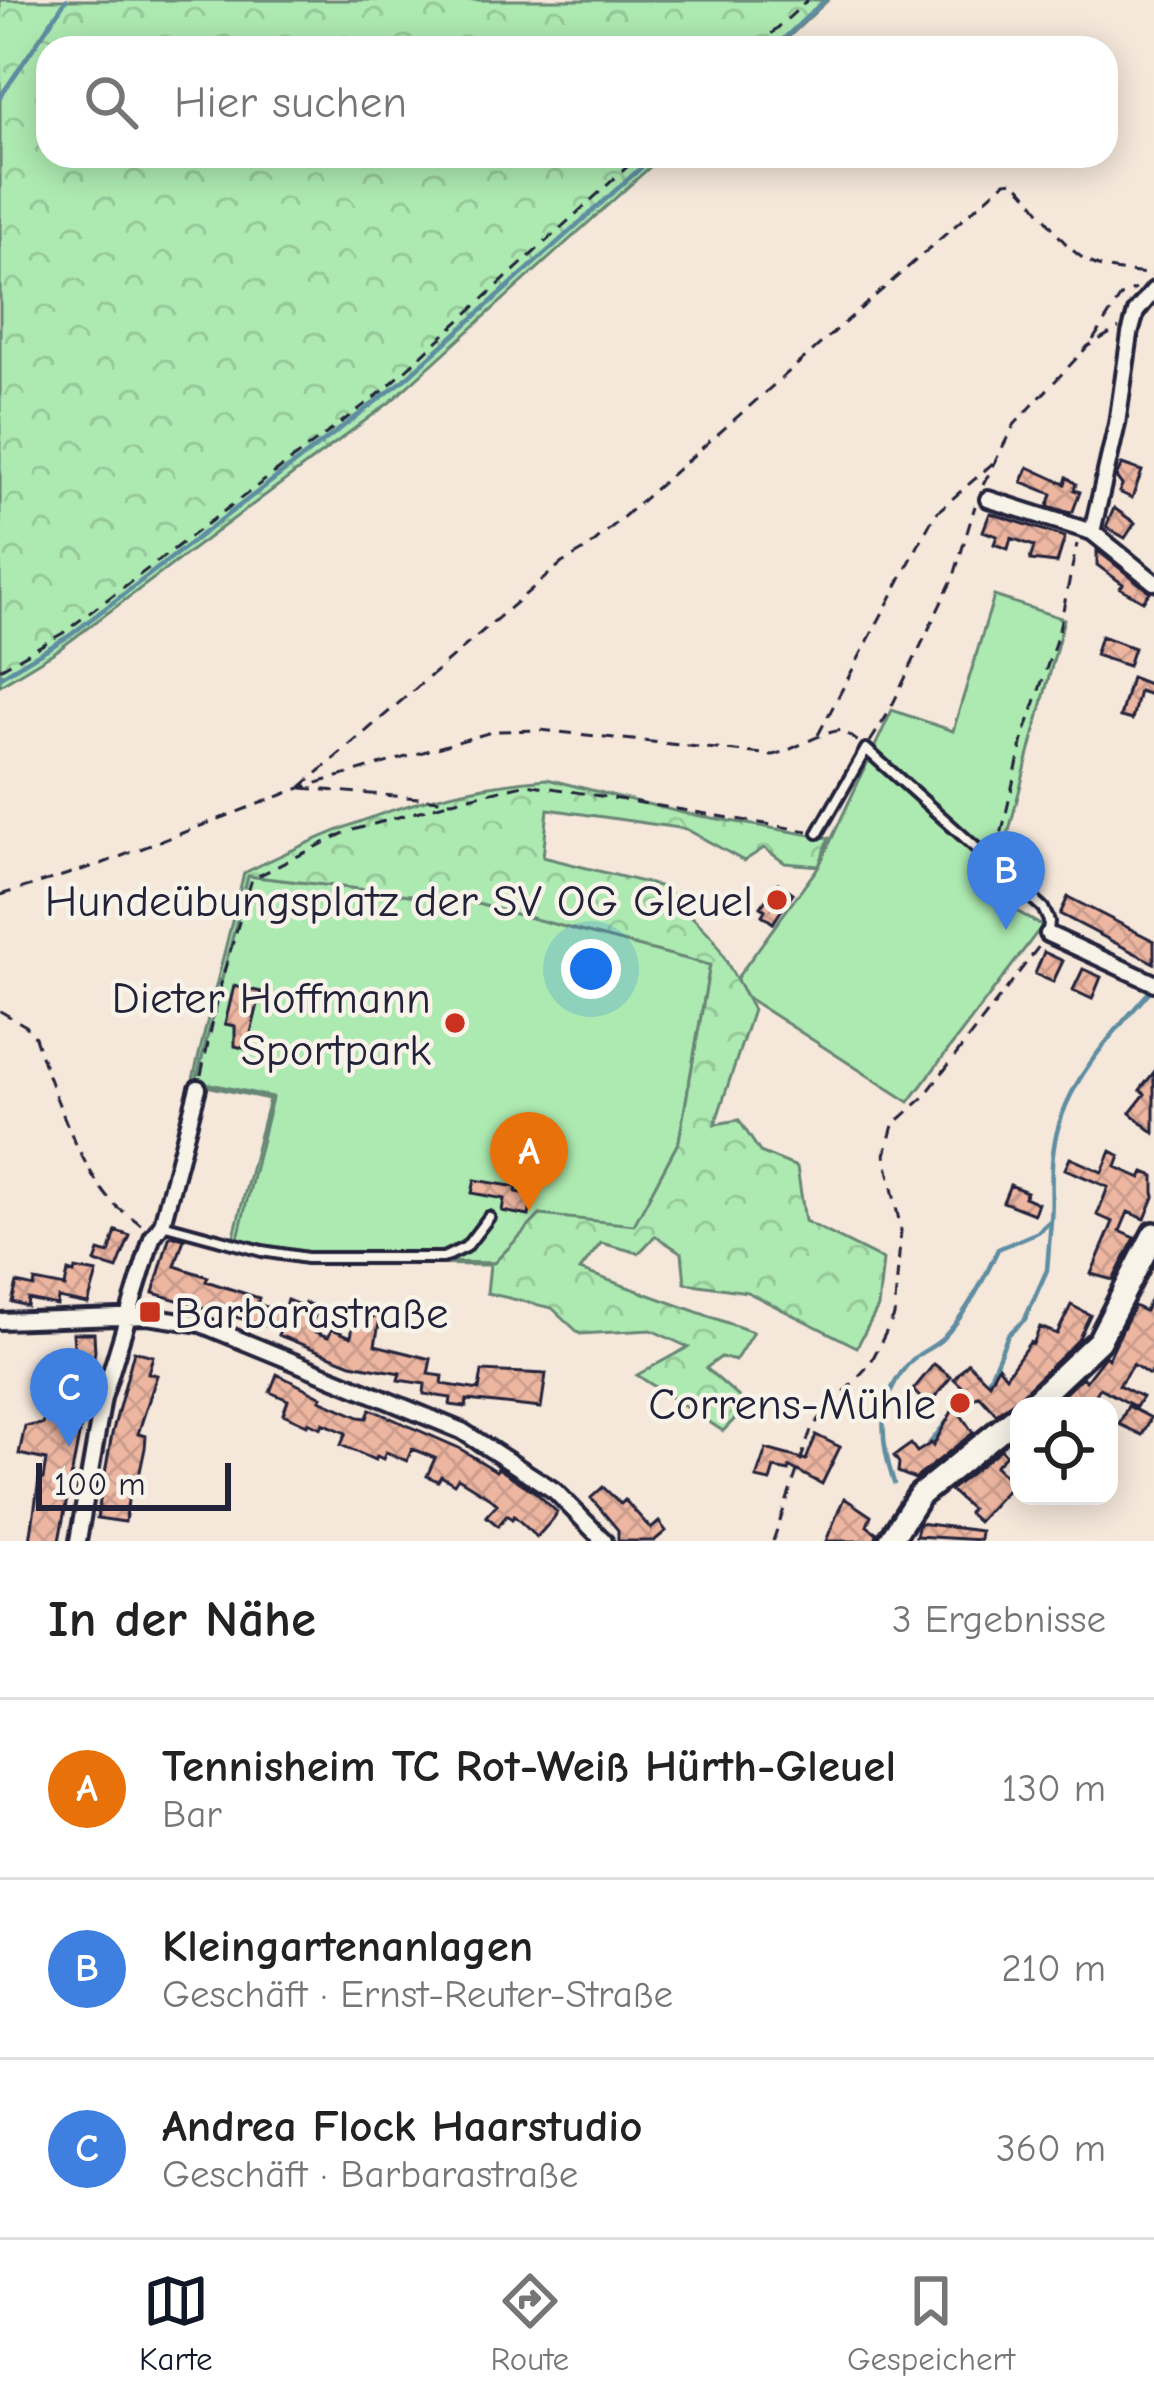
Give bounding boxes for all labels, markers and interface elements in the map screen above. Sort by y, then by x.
search box [36,36,1118,168]
icon: search [78,69,144,135]
text: Hier suchen [174,76,407,128]
pin: B [967,831,1045,930]
place label: Hundeübungsplatz der SV OG Gleuel [45,875,753,927]
marker: Hundeübungsplatz der SV OG Gleuel [764,887,790,913]
your location [561,939,621,999]
place label: Dieter Hoffmann Sportpark [111,972,431,1076]
marker: Dieter Hoffmann Sportpark [442,1010,468,1036]
pin: A [490,1112,568,1211]
place label: Barbarastraße [174,1287,449,1339]
marker: Barbarastraße [137,1299,163,1325]
pin: C [30,1348,108,1447]
place label: Correns-Mühle [648,1378,936,1430]
marker: Correns-Mühle [947,1390,973,1416]
map controls [1010,1397,1118,1505]
button: locate [1010,1397,1118,1505]
scale bar [36,1457,231,1510]
text: 100 m [54,1465,146,1503]
text: In der Nähe [48,1590,316,1649]
text: 3 Ergebnisse [892,1597,1106,1642]
text: Tennisheim TC Rot-Weiß Hürth-Gleuel [162,1740,896,1792]
text: A [76,1766,98,1811]
text: 130 m [1002,1766,1106,1811]
text: Bar [162,1792,222,1837]
text: Kleingartenanlagen [162,1920,533,1972]
text: B [75,1946,99,1991]
text: 210 m [1001,1946,1106,1991]
text: Geschäft · Ernst-Reuter-Straße [162,1972,673,2017]
text: Andrea Flock Haarstudio [162,2100,643,2152]
text: C [75,2126,99,2171]
text: 360 m [996,2126,1106,2171]
text: Geschäft · Barbarastraße [162,2152,578,2197]
tab: Karte [139,2268,213,2378]
tab: Route [490,2268,569,2378]
tab: Gespeichert [847,2268,1015,2378]

